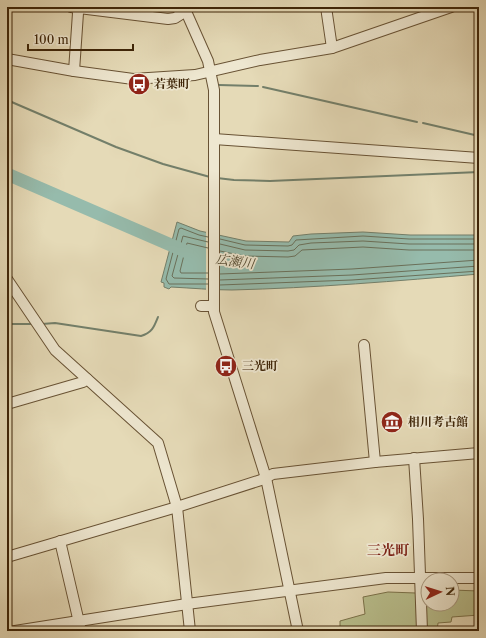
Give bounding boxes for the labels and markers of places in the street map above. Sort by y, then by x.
bus stop icon: 若葉町 [126,71,152,97]
place label: 若葉町 [154,76,190,91]
bus stop icon: 三光町 [213,353,239,379]
place label: 三光町 [242,358,278,373]
museum icon: 相川考古館 [379,409,405,435]
place label: 相川考古館 [408,414,468,429]

